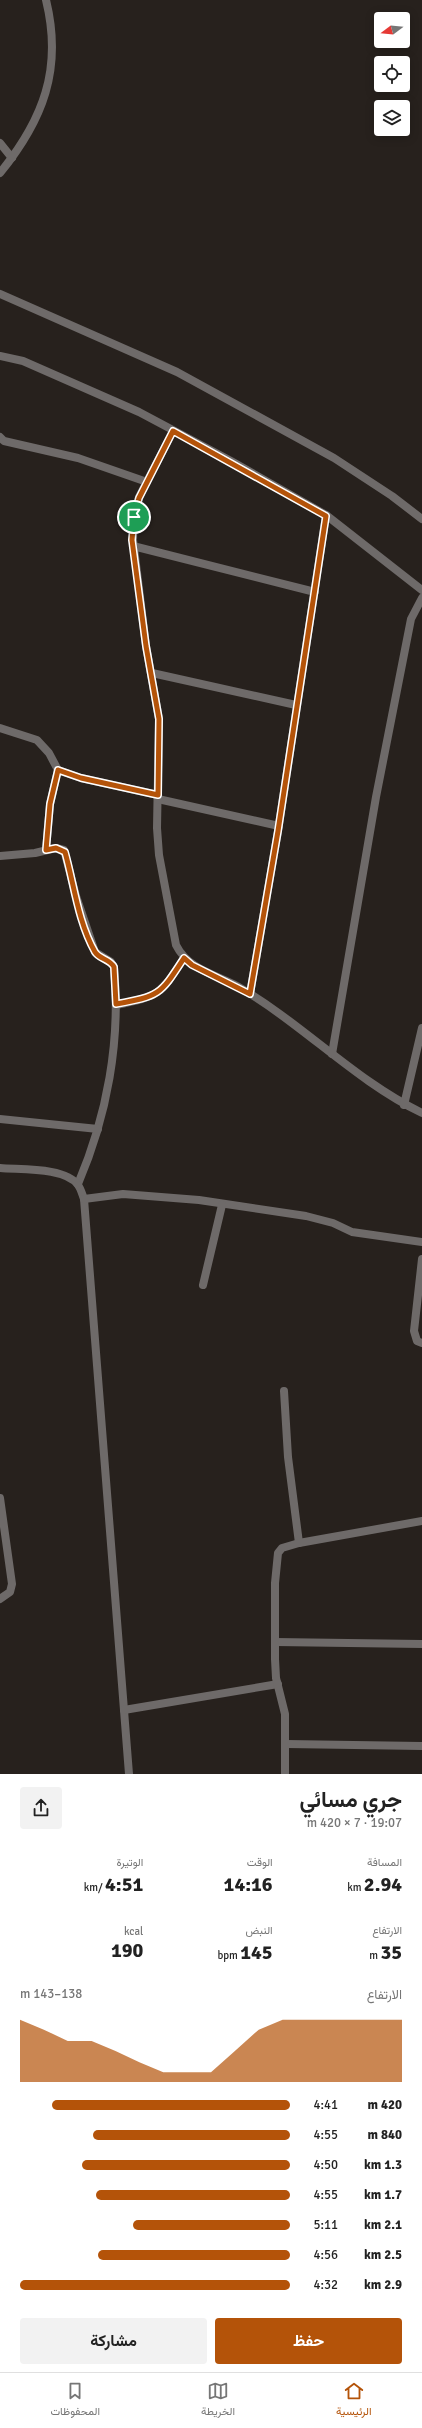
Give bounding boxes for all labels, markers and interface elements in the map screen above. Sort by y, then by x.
north arrow [374,12,410,48]
map controls [374,12,410,136]
button: locate [374,56,410,92]
button: layers [374,100,410,136]
pin [117,500,151,534]
icon: arrive [123,506,145,528]
text: جري مسائي [300,1786,402,1813]
button: share [20,1787,62,1829]
text: 19:07 · 7 × 420 m [307,1815,402,1831]
text: الوتيرة [116,1856,143,1869]
text: الوقت [247,1856,273,1869]
text: المسافة [367,1856,402,1869]
text: 4:51 [105,1872,143,1897]
text: 14:16 [224,1872,273,1897]
text: 2.94 [364,1872,402,1897]
text: /km [84,1881,105,1894]
text: km [347,1881,364,1894]
text: النبض [245,1924,273,1937]
text: الارتفاع [372,1924,402,1937]
text: kcal [124,1925,143,1938]
text: 190 [111,1938,143,1963]
text: 145 [240,1940,273,1965]
text: 35 [380,1940,402,1965]
text: bpm [217,1949,240,1962]
text: m [369,1949,380,1962]
text: 138–143 m [20,1986,82,2002]
text: الارتفاع [367,1987,402,2003]
text: 4:41 [313,2097,338,2113]
text: 420 m [368,2097,402,2113]
text: 4:55 [313,2127,338,2143]
text: 840 m [368,2127,402,2143]
text: 4:50 [313,2157,338,2173]
text: 1.3 km [364,2157,402,2173]
text: 4:55 [313,2187,338,2203]
text: 1.7 km [364,2187,402,2203]
text: 5:11 [313,2217,338,2233]
text: 2.1 km [364,2217,402,2233]
text: 4:56 [313,2247,338,2263]
text: 2.5 km [364,2247,402,2263]
text: 4:32 [313,2277,338,2293]
text: 2.9 km [364,2277,402,2293]
button: مشاركة [20,2318,207,2364]
button: حفظ [215,2318,402,2364]
tab: المحفوظات [51,2380,100,2421]
tab: الخريطة [201,2380,235,2421]
tab: الرئيسية [336,2380,372,2421]

